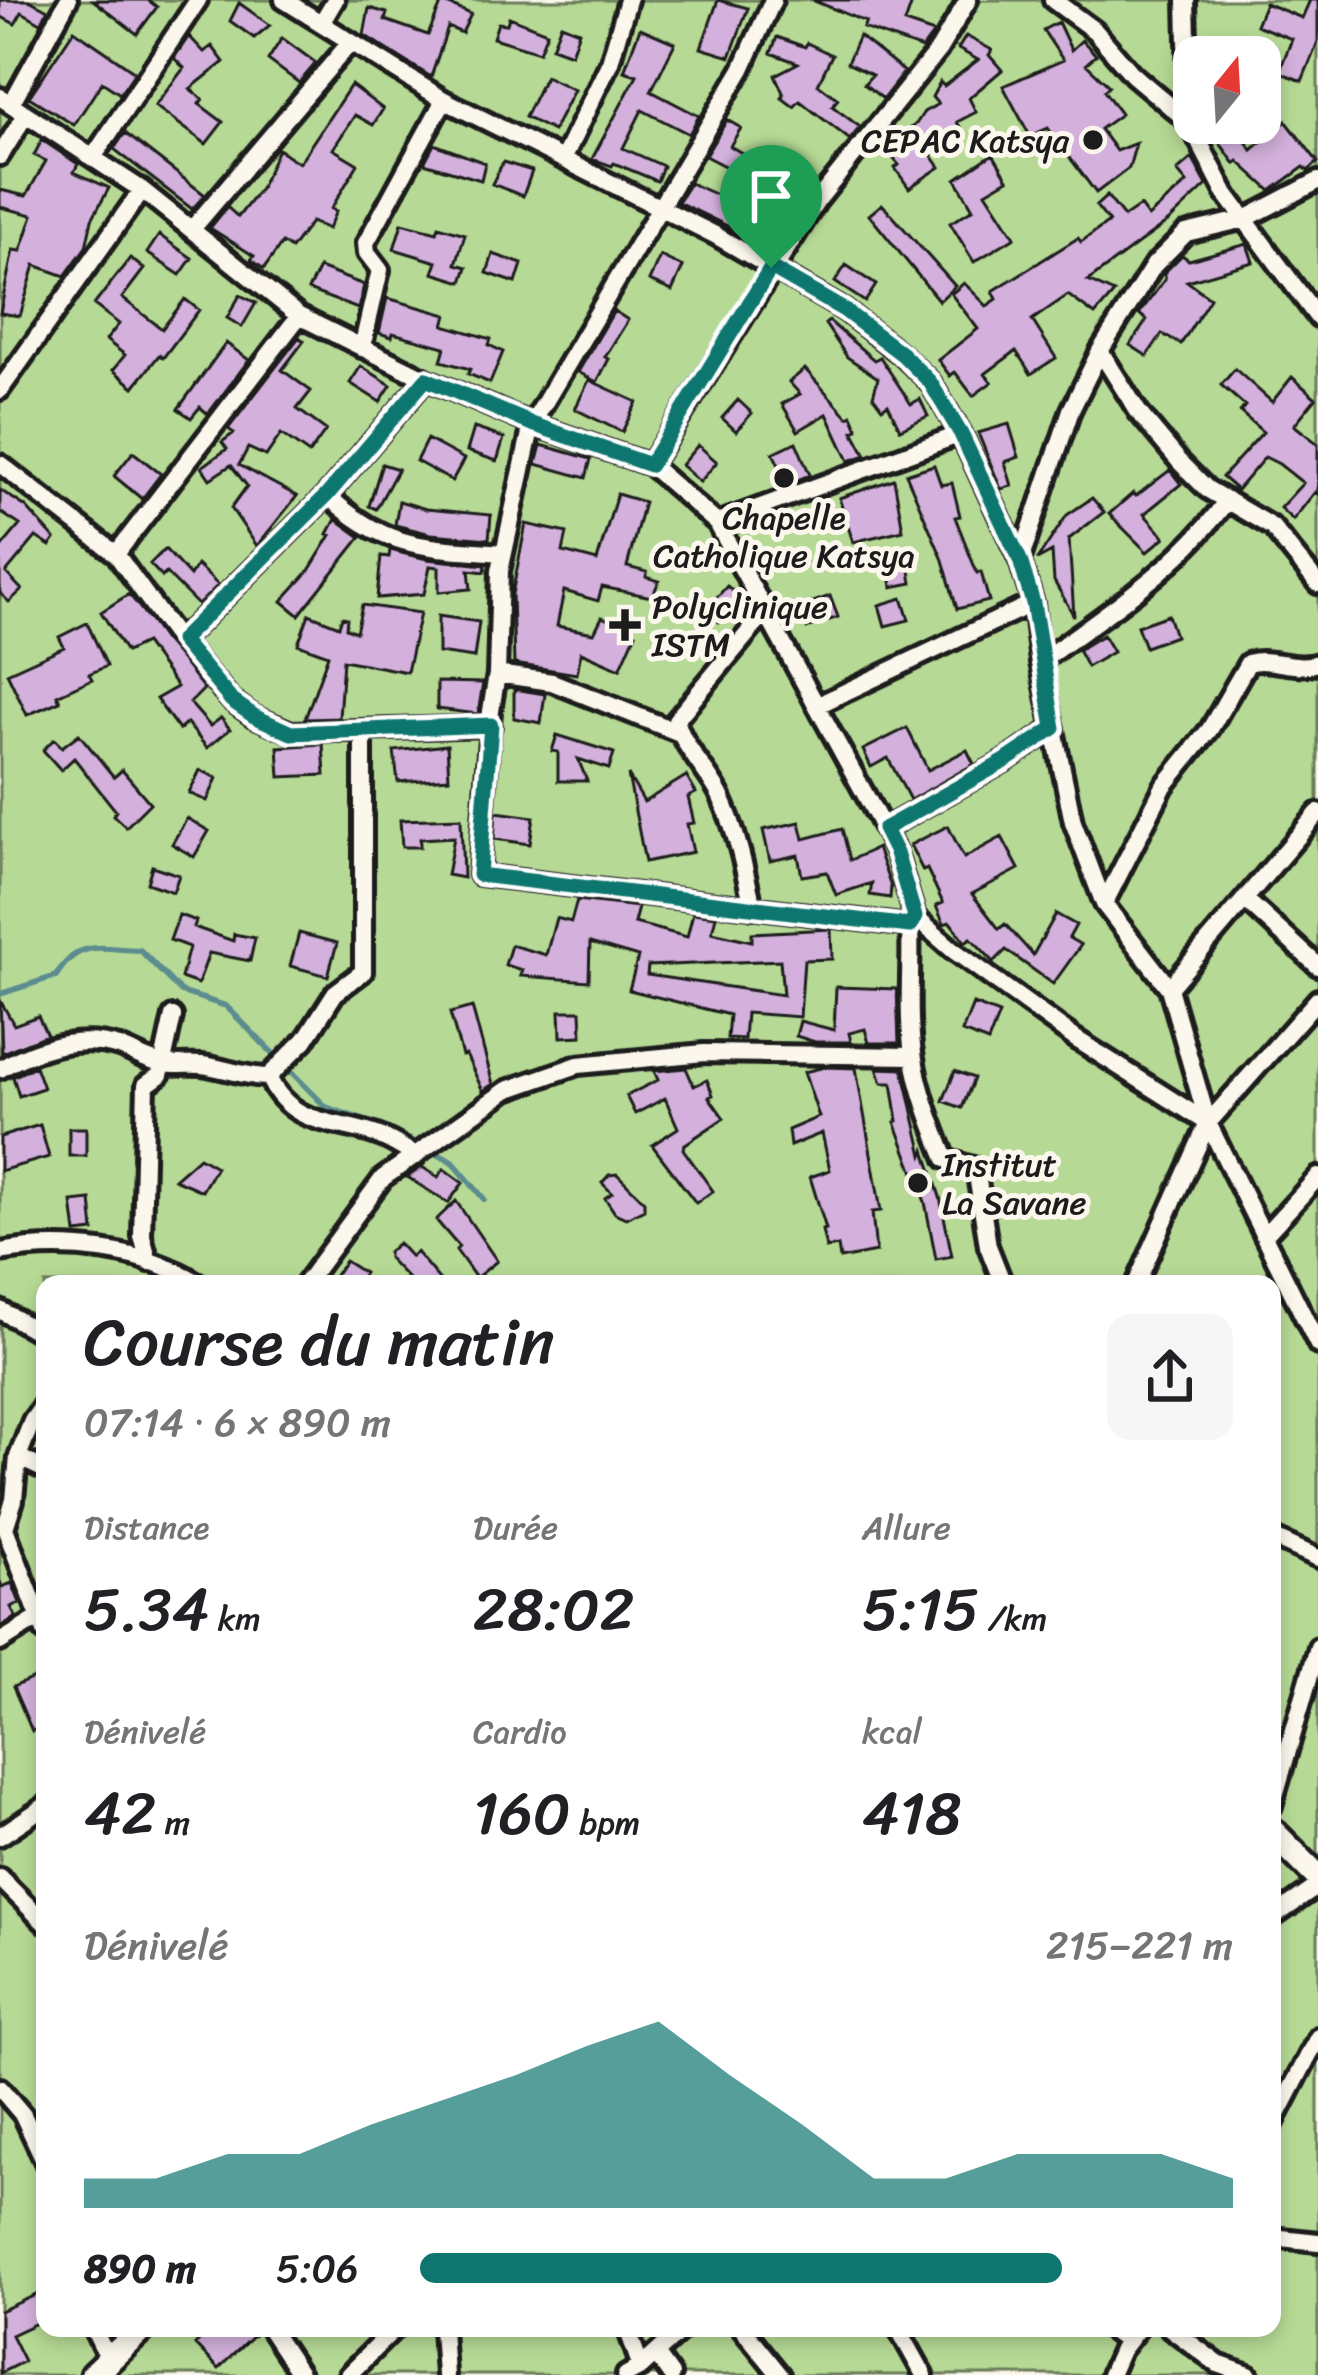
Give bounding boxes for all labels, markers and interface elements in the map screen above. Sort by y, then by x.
north arrow [1173,36,1281,144]
map controls [1173,36,1281,144]
place label: CEPAC Katsya [861,112,1069,170]
marker: CEPAC Katsya [1080,127,1106,153]
pin [720,145,822,268]
icon: arrive [738,163,804,229]
marker: Chapelle Catholique Katsya [771,465,797,491]
place label: Chapelle Catholique Katsya [653,489,915,585]
place label: Polyclinique ISTM [651,578,828,674]
marker: Polyclinique ISTM [609,609,641,641]
place label: Institut La Savane [941,1136,1086,1232]
marker: Institut La Savane [905,1170,931,1196]
text: Course du matin [84,1284,555,1401]
button: share [1107,1314,1233,1440]
text: 07:14 · 6 × 890 m [84,1388,391,1457]
text: Distance [84,1499,209,1557]
text: Durée [473,1499,558,1557]
text: Allure [862,1499,951,1557]
text: 5.34 [84,1557,209,1663]
text: 28:02 [473,1557,634,1663]
text: 5:15 [862,1557,979,1663]
text: km [209,1590,261,1648]
text: /km [979,1590,1047,1648]
text: Dénivelé [84,1703,206,1761]
text: Cardio [473,1703,567,1761]
text: kcal [862,1703,922,1761]
text: 42 [84,1761,156,1867]
text: 160 [473,1761,571,1867]
text: 418 [862,1761,961,1867]
text: m [156,1794,190,1852]
text: bpm [571,1794,640,1852]
text: Dénivelé [84,1911,229,1980]
text: 215–221 m [1046,1911,1233,1980]
text: 890 m [84,2234,196,2303]
text: 5:06 [276,2234,358,2303]

